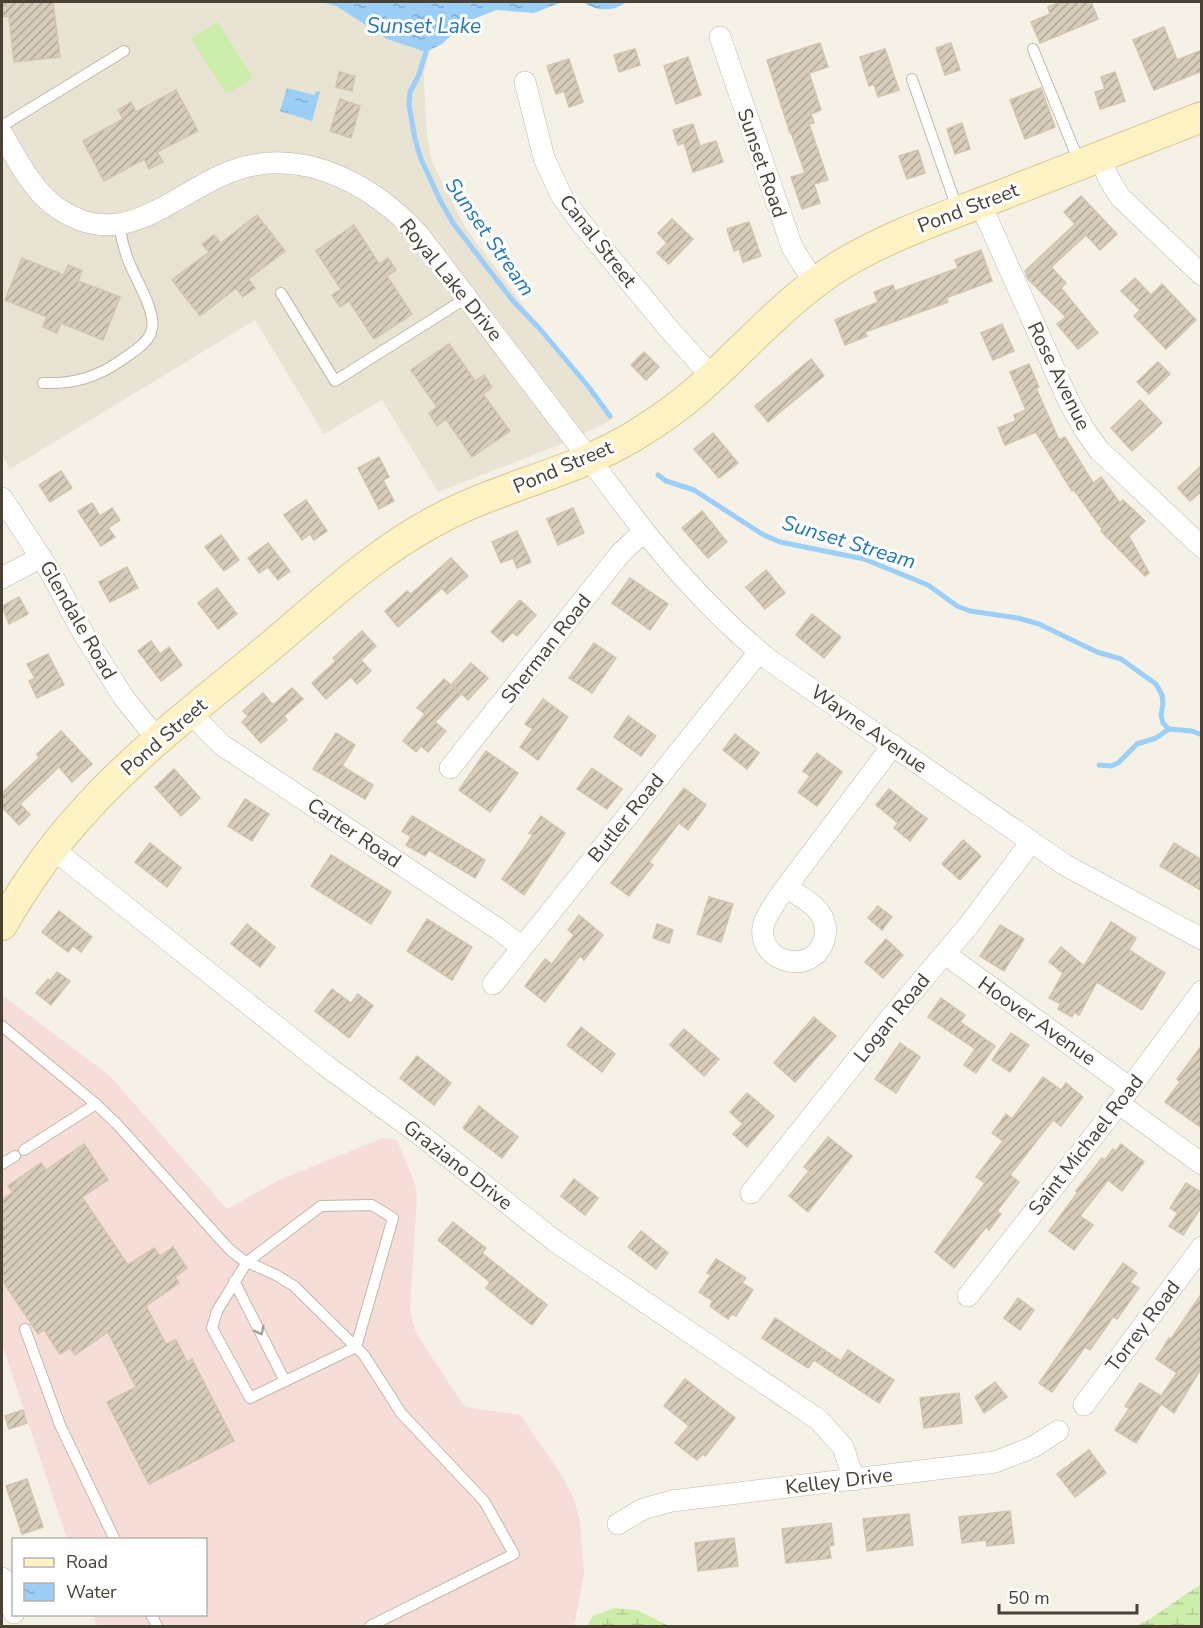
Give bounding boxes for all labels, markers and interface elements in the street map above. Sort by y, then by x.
water label: Sunset Lake [367,12,481,40]
street label: Sunset Road [731,105,793,221]
water label: Sunset Stream [439,172,541,302]
street label: Pond Street [914,176,1023,240]
street label: Canal Street [553,189,644,294]
street label: Royal Lake Drive [393,213,509,347]
street label: Rose Avenue [1021,317,1097,435]
street label: Pond Street [509,433,618,500]
water label: Sunset Stream [779,508,919,576]
street label: Glendale Road [33,556,123,684]
street label: Sherman Road [495,589,597,709]
street label: Wayne Avenue [805,679,933,779]
street label: Pond Street [115,691,214,782]
street label: Butler Road [582,768,670,868]
street label: Carter Road [302,792,406,874]
street label: Logan Road [848,968,936,1068]
street label: Hoover Avenue [973,970,1101,1072]
street label: Saint Michael Road [1022,1069,1150,1221]
street label: Graziano Drive [398,1114,518,1216]
street label: Torrey Road [1100,1275,1186,1377]
one-way arrow [253,1325,264,1336]
street label: Kelley Drive [784,1461,894,1501]
legend [12,1538,207,1616]
text: Road [66,1550,108,1574]
scale bar [999,1577,1137,1615]
text: Water [66,1580,117,1604]
text: 50 m [1008,1586,1050,1610]

